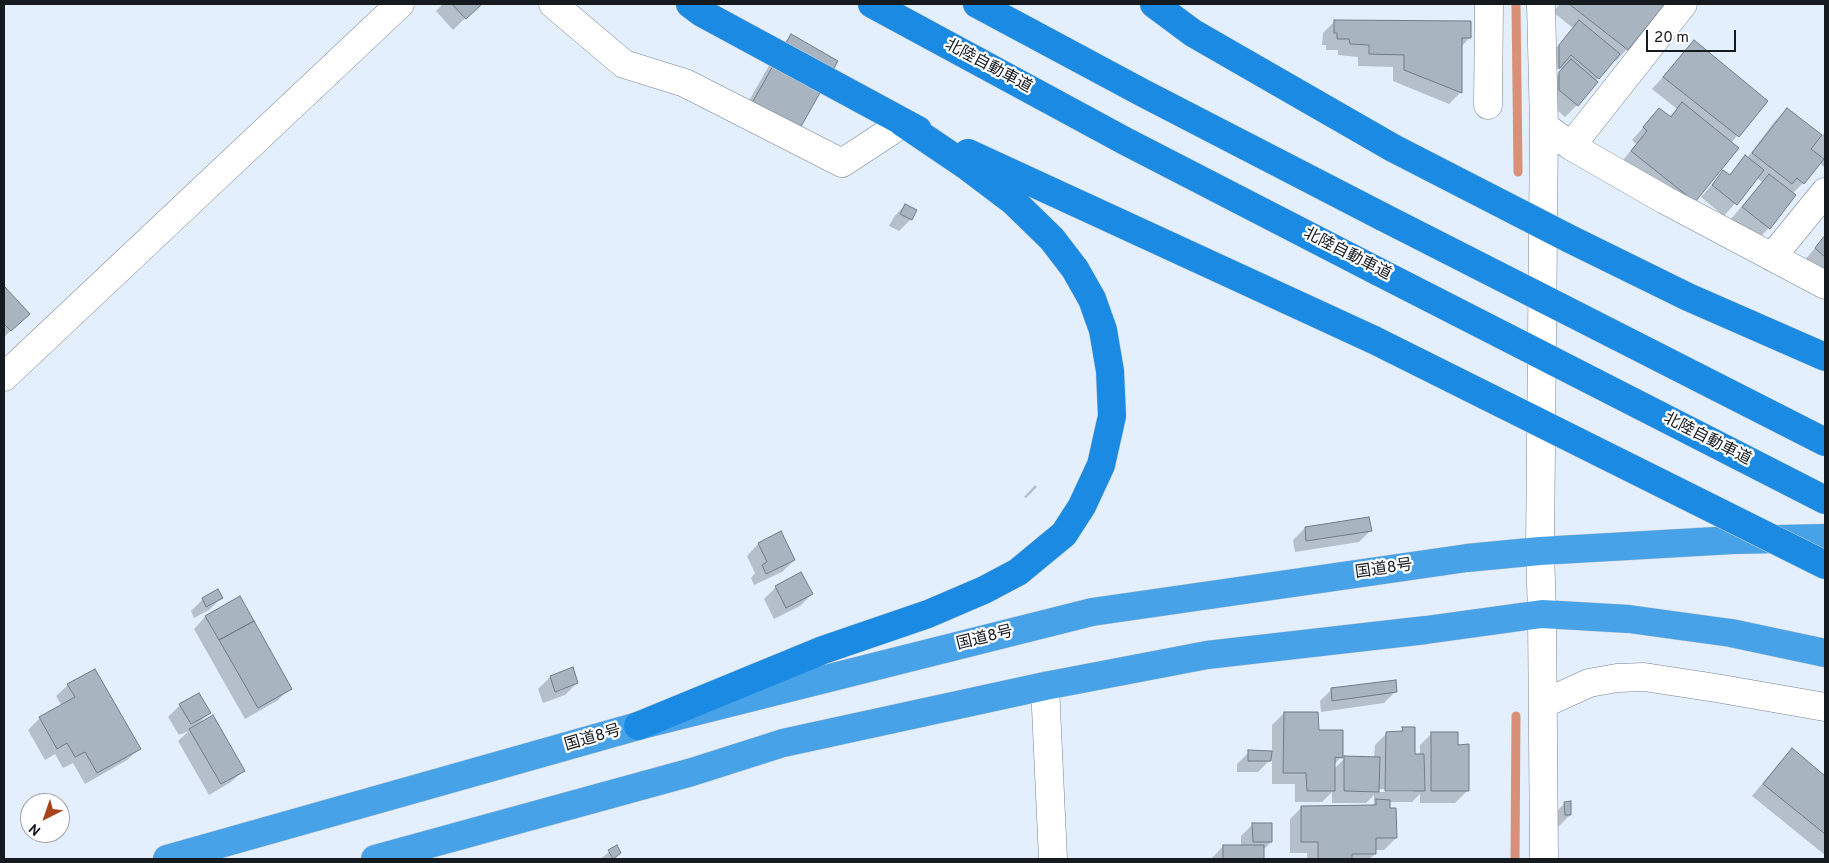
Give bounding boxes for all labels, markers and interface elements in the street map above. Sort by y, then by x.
scale bar [1649,20,1739,52]
text: 20 m [1654,29,1689,48]
street label: 北陸自動車道 [941,36,1035,98]
street label: 北陸自動車道 [1300,225,1394,285]
street label: 北陸自動車道 [1660,410,1754,470]
street label: 国道8号 [1354,556,1414,584]
street label: 国道8号 [955,623,1015,655]
street label: 国道8号 [563,722,623,756]
north arrow [20,793,70,843]
text: N [26,819,45,839]

